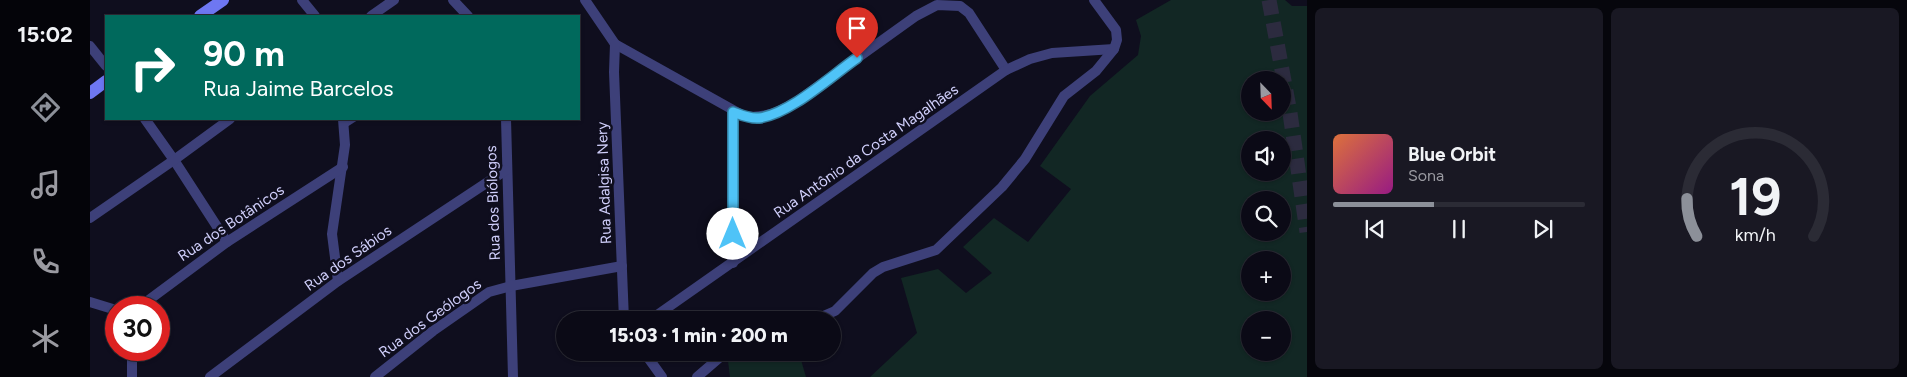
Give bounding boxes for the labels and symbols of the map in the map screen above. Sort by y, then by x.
pin [836,7,878,58]
north arrow [1241,71,1291,121]
street label: Rua Antônio da Costa Magalhães [770,80,962,222]
street label: Rua Adalgisa Nery [593,121,615,244]
street label: Rua dos Biólogos [482,145,504,261]
street label: Rua dos Botânicos [175,181,287,265]
position arrow [706,207,758,259]
street label: Rua dos Sábios [301,221,395,295]
street label: Rua dos Geólogos [375,275,485,361]
speed limit sign: 30 [105,296,170,361]

